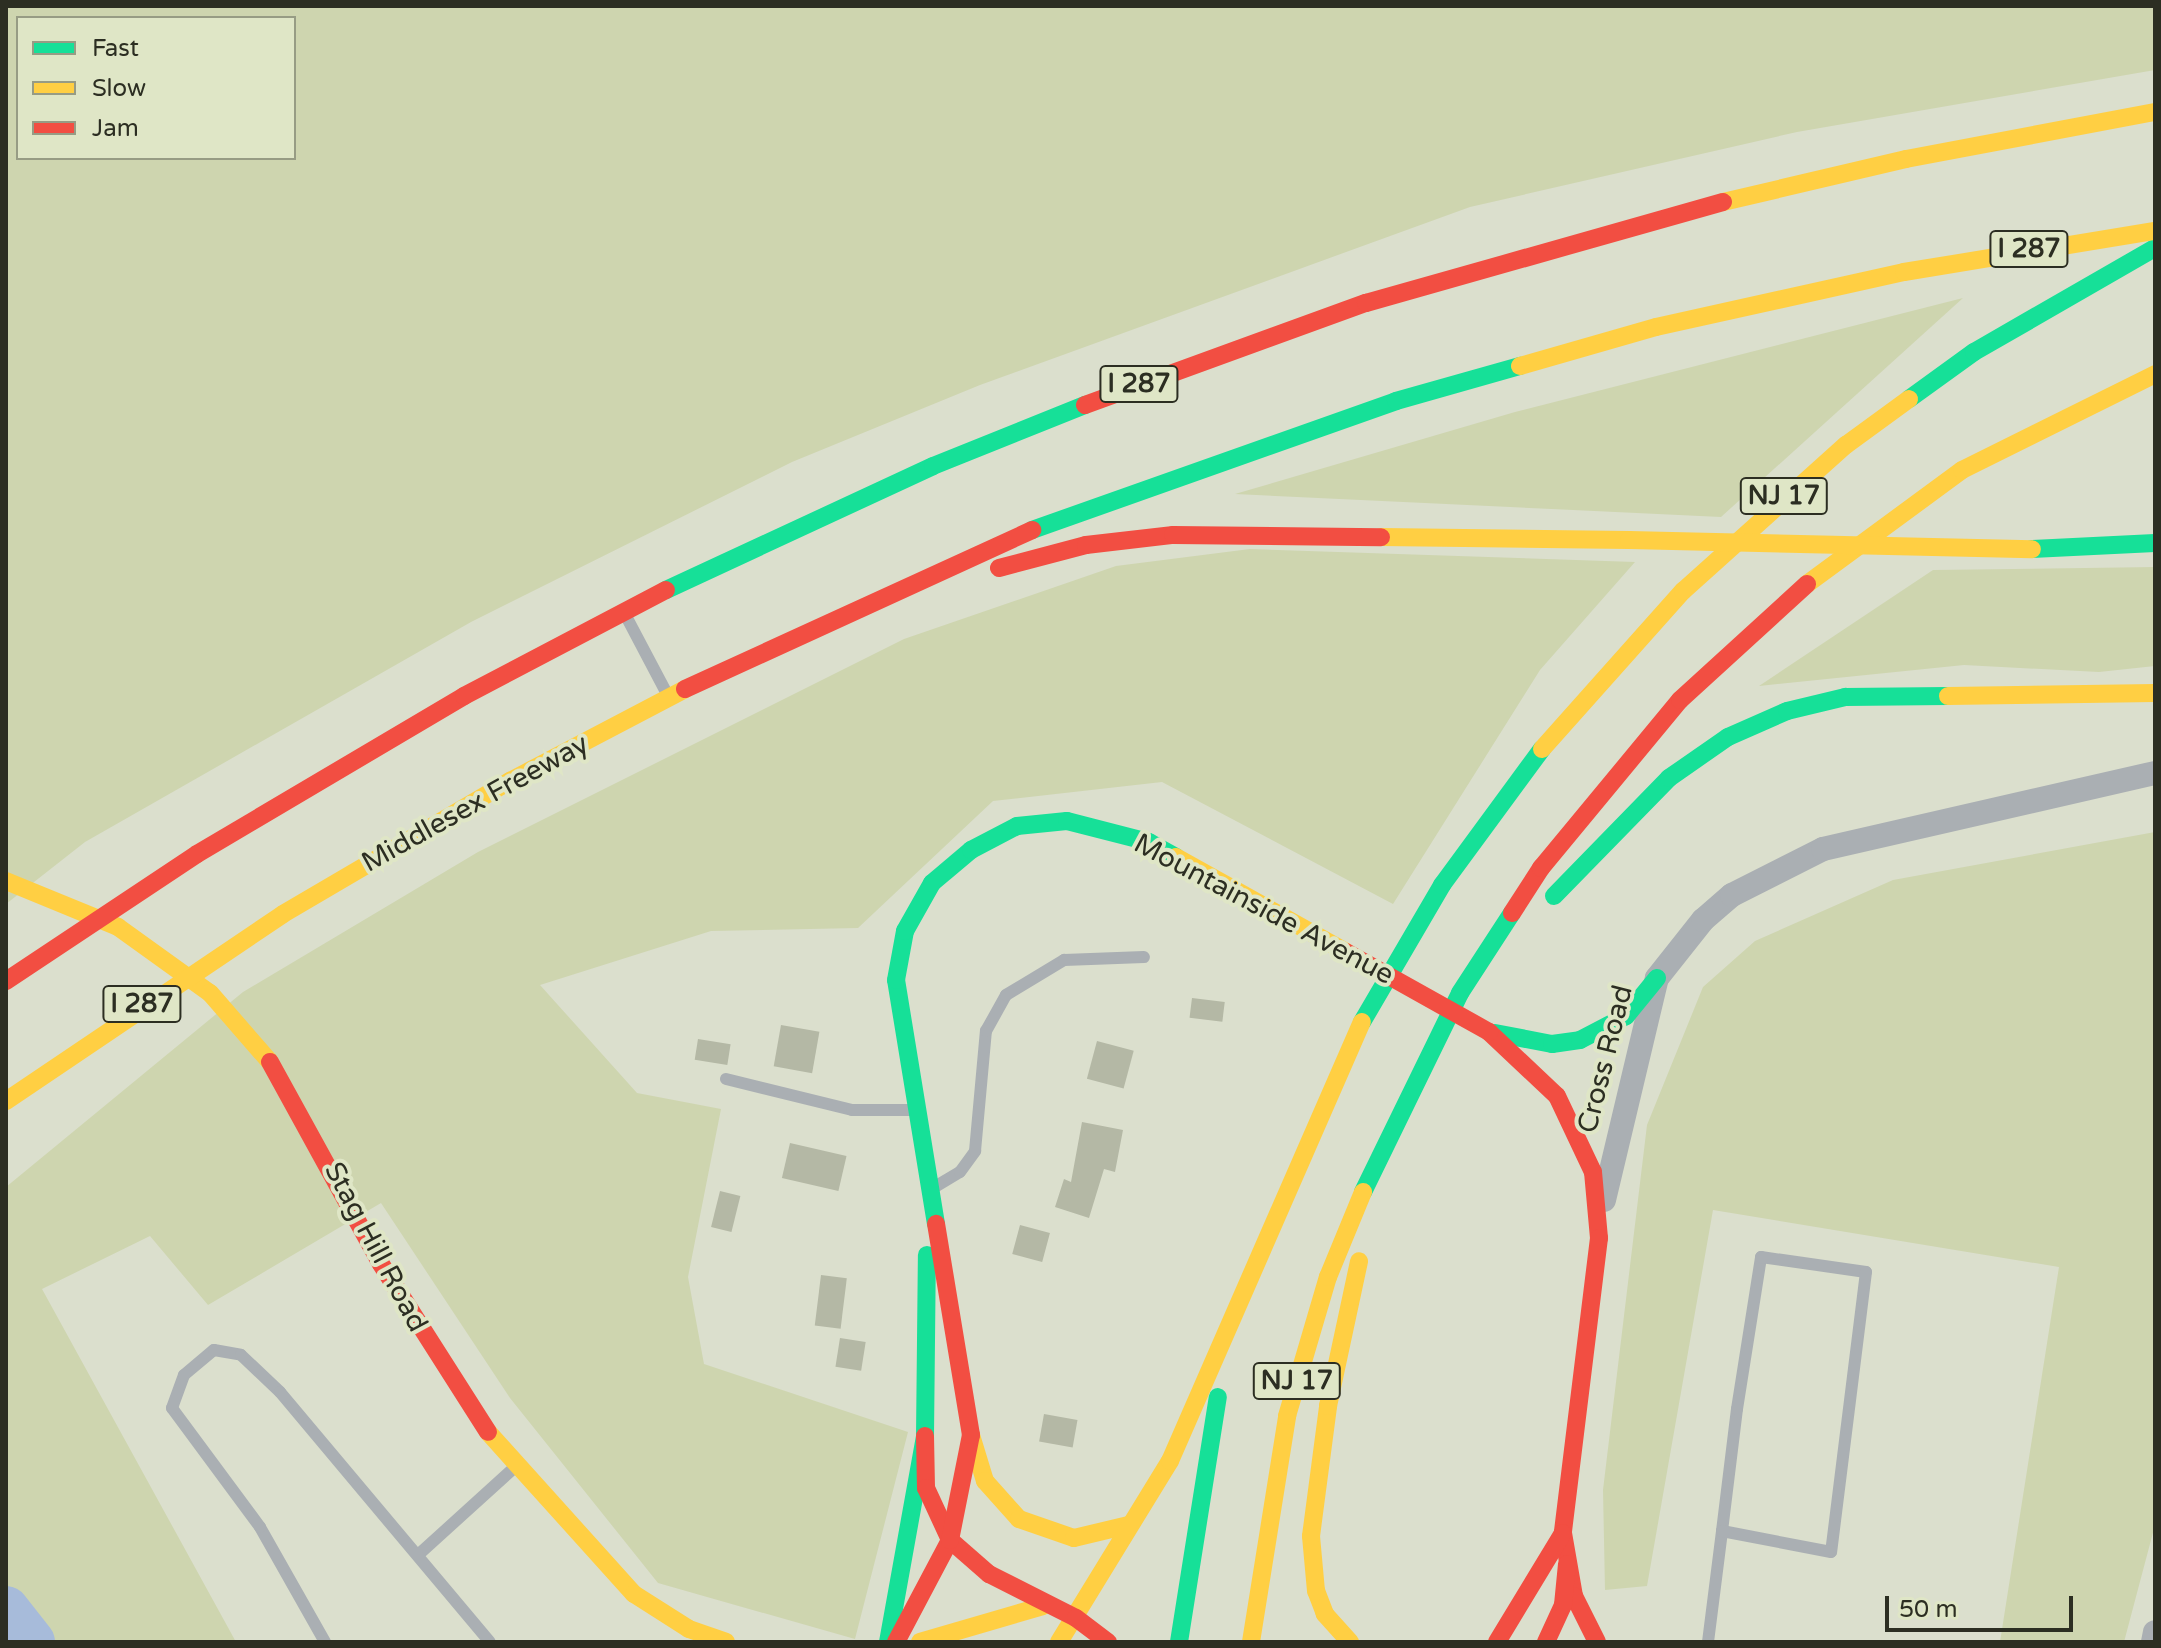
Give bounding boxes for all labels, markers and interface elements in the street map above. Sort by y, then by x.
legend [16,16,296,160]
text: Fast [92,34,139,63]
text: Slow [92,74,146,103]
text: Jam [92,114,139,143]
road number: I 287 [1989,227,2069,271]
road number: I 287 [1099,362,1179,406]
road number: NJ 17 [1738,474,1830,518]
street label: Middlesex Freeway [356,727,594,879]
street label: Mountainside Avenue [1128,826,1400,992]
road number: I 287 [102,982,182,1026]
street label: Cross Road [1570,982,1640,1136]
street label: Stag Hill Road [317,1156,435,1338]
road number: NJ 17 [1251,1359,1343,1403]
scale bar [1889,1580,2077,1630]
text: 50 m [1899,1595,1957,1624]

